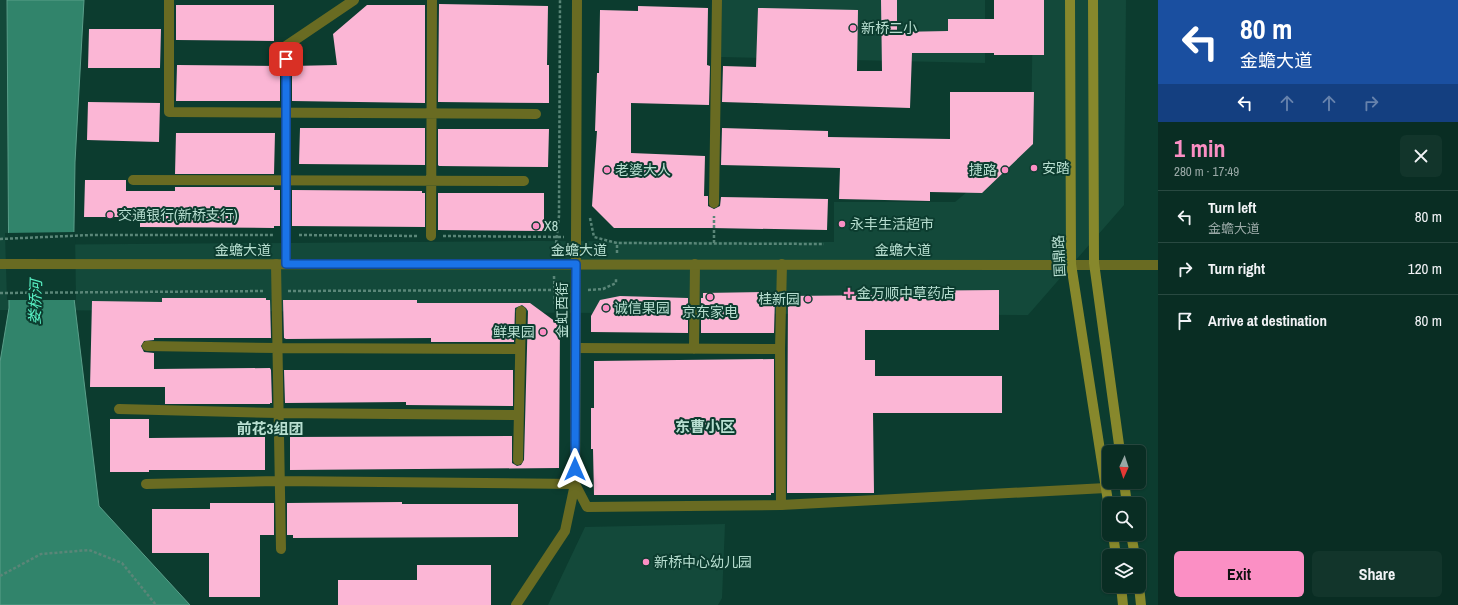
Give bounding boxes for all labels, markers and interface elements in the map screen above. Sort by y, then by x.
text: 80 m [1240,10,1292,48]
icon: left [1174,16,1226,68]
place label: 新桥二小 [861,19,917,37]
marker: 新桥二小 [848,23,858,33]
pin [269,42,303,76]
icon: arrive [275,48,297,70]
text: 金蟾大道 [1240,48,1312,73]
icon: left [1234,92,1256,114]
icon: ahead [1276,92,1298,114]
icon: ahead [1318,92,1340,114]
icon: right [1360,92,1382,114]
text: 1 min [1174,132,1225,164]
button: close [1400,135,1442,177]
place label: 安踏 [1042,159,1070,177]
place label: 老婆大人 [615,161,671,179]
place label: 捷路 [969,161,997,179]
marker: 安踏 [1029,163,1039,173]
text: 280 m · 17:49 [1174,163,1239,180]
marker: 老婆大人 [602,165,612,175]
marker: 捷路 [1000,165,1010,175]
text: Turn left [1208,197,1256,218]
place label: 交通银行(新桥支行) [118,206,238,224]
icon: left [1174,206,1196,228]
text: 80 m [1415,206,1442,227]
marker: 交通银行(新桥支行) [105,210,115,220]
place label: 永丰生活超市 [850,215,934,233]
place label: X8 [544,217,558,235]
marker: 永丰生活超市 [837,219,847,229]
text: 金蟾大道 [1208,220,1260,237]
marker: X8 [531,221,541,231]
street label: 国鼎路 [1049,235,1069,277]
street label: 金蟾大道 [215,241,271,259]
street label: 金蟾大道 [551,241,607,259]
street label: 金蟾大道 [875,241,931,259]
icon: right [1174,258,1196,280]
text: Turn right [1208,258,1265,279]
text: 120 m [1408,258,1442,279]
water label: 娄桥河 [24,276,46,325]
street label: 金虹西街 [553,282,571,338]
place label: 金万顺中草药店 [857,284,955,302]
marker: 金万顺中草药店 [844,288,854,298]
place label: 桂新园 [758,290,800,308]
marker: 京东家电 [705,292,715,302]
marker: 桂新园 [803,294,813,304]
place label: 诚信果园 [614,299,670,317]
marker: 诚信果园 [601,303,611,313]
place label: 京东家电 [682,303,738,321]
icon: arrive [1174,310,1196,332]
text: Arrive at destination [1208,310,1327,331]
text: 80 m [1415,310,1442,331]
place label: 鲜果园 [493,323,535,341]
marker: 鲜果园 [538,327,548,337]
district label: 东曹小区 [675,416,735,437]
district label: 前花3组团 [237,418,303,439]
north arrow [1102,445,1146,489]
map controls [1102,445,1146,593]
position arrow [554,448,596,490]
button: search [1102,497,1146,541]
button: layers [1102,549,1146,593]
button: Exit [1174,551,1304,597]
button: Share [1312,551,1442,597]
place label: 新桥中心幼儿园 [654,553,752,571]
marker: 新桥中心幼儿园 [641,557,651,567]

